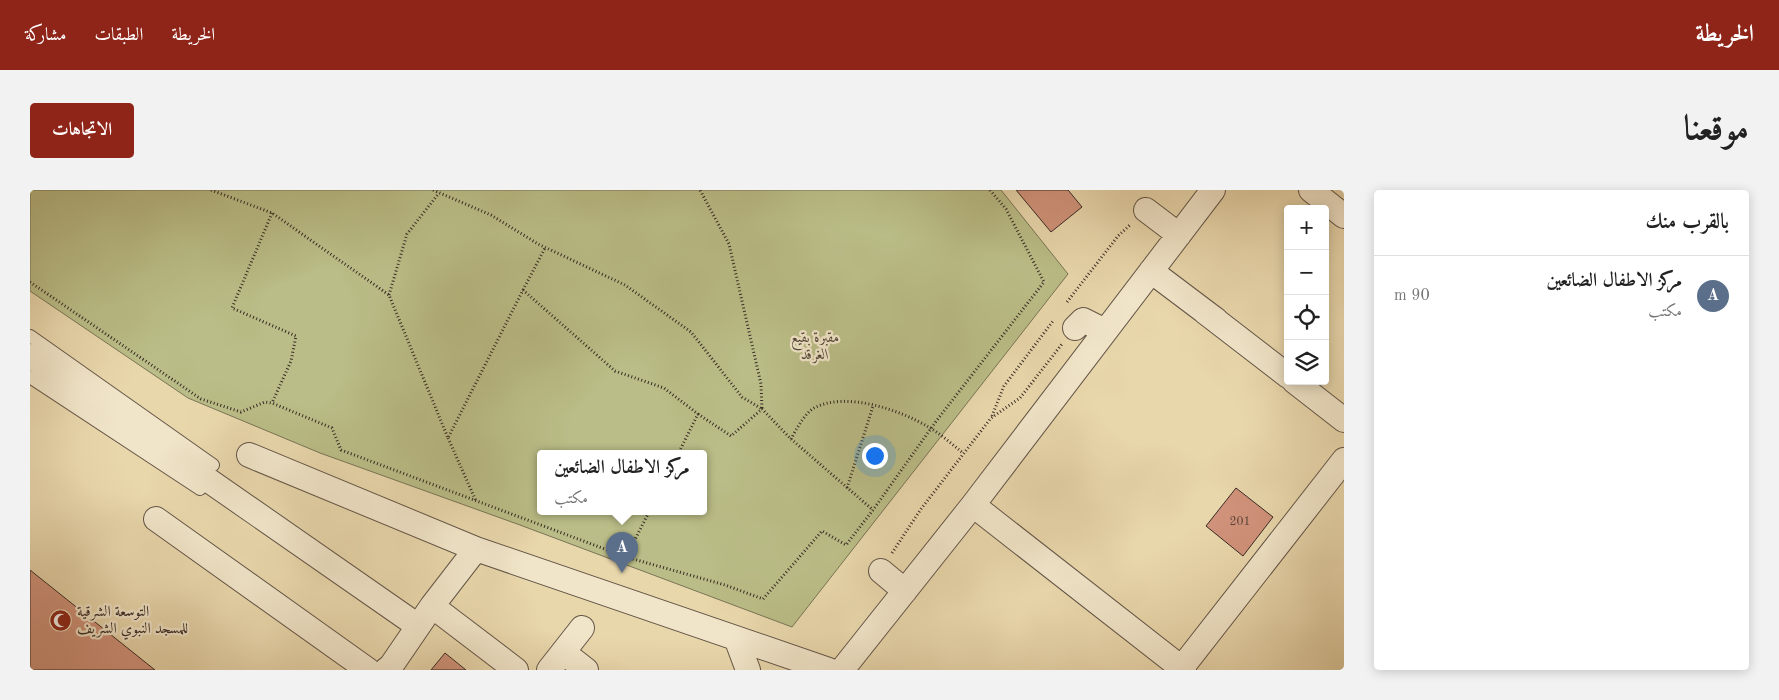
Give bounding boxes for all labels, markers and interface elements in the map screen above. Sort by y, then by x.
text: الخريطة [1696,23,1754,47]
text: مشاركة [25,26,66,44]
text: الطبقات [94,26,143,44]
text: الخريطة [171,26,215,44]
button: الاتجاهات [30,103,134,158]
text: موقعنا [1684,112,1749,147]
map controls [1284,205,1329,385]
button: + [1284,205,1329,250]
text: بالقرب منك [1646,212,1729,233]
button: − [1284,250,1329,295]
text: مركز الاطفال الضائعين [1547,272,1682,291]
text: 90 m [1394,288,1430,304]
text: A [1707,288,1719,304]
button: locate [1284,295,1329,340]
text: مكتب [1648,304,1682,320]
park label: مقبرة بقيع الغرقد [790,331,840,364]
button: layers [1284,340,1329,385]
your location [862,443,888,469]
popup [537,450,707,515]
text: مركز الاطفال الضائعين [554,459,690,478]
text: مكتب [554,491,588,507]
house number: 201 [1230,516,1250,528]
pin: A [606,532,638,573]
place label: التوسعة الشرقية للمسجد النبوي الشريف [77,605,188,640]
mosque icon: التوسعة الشرقية للمسجد النبوي الشريف [49,608,73,632]

